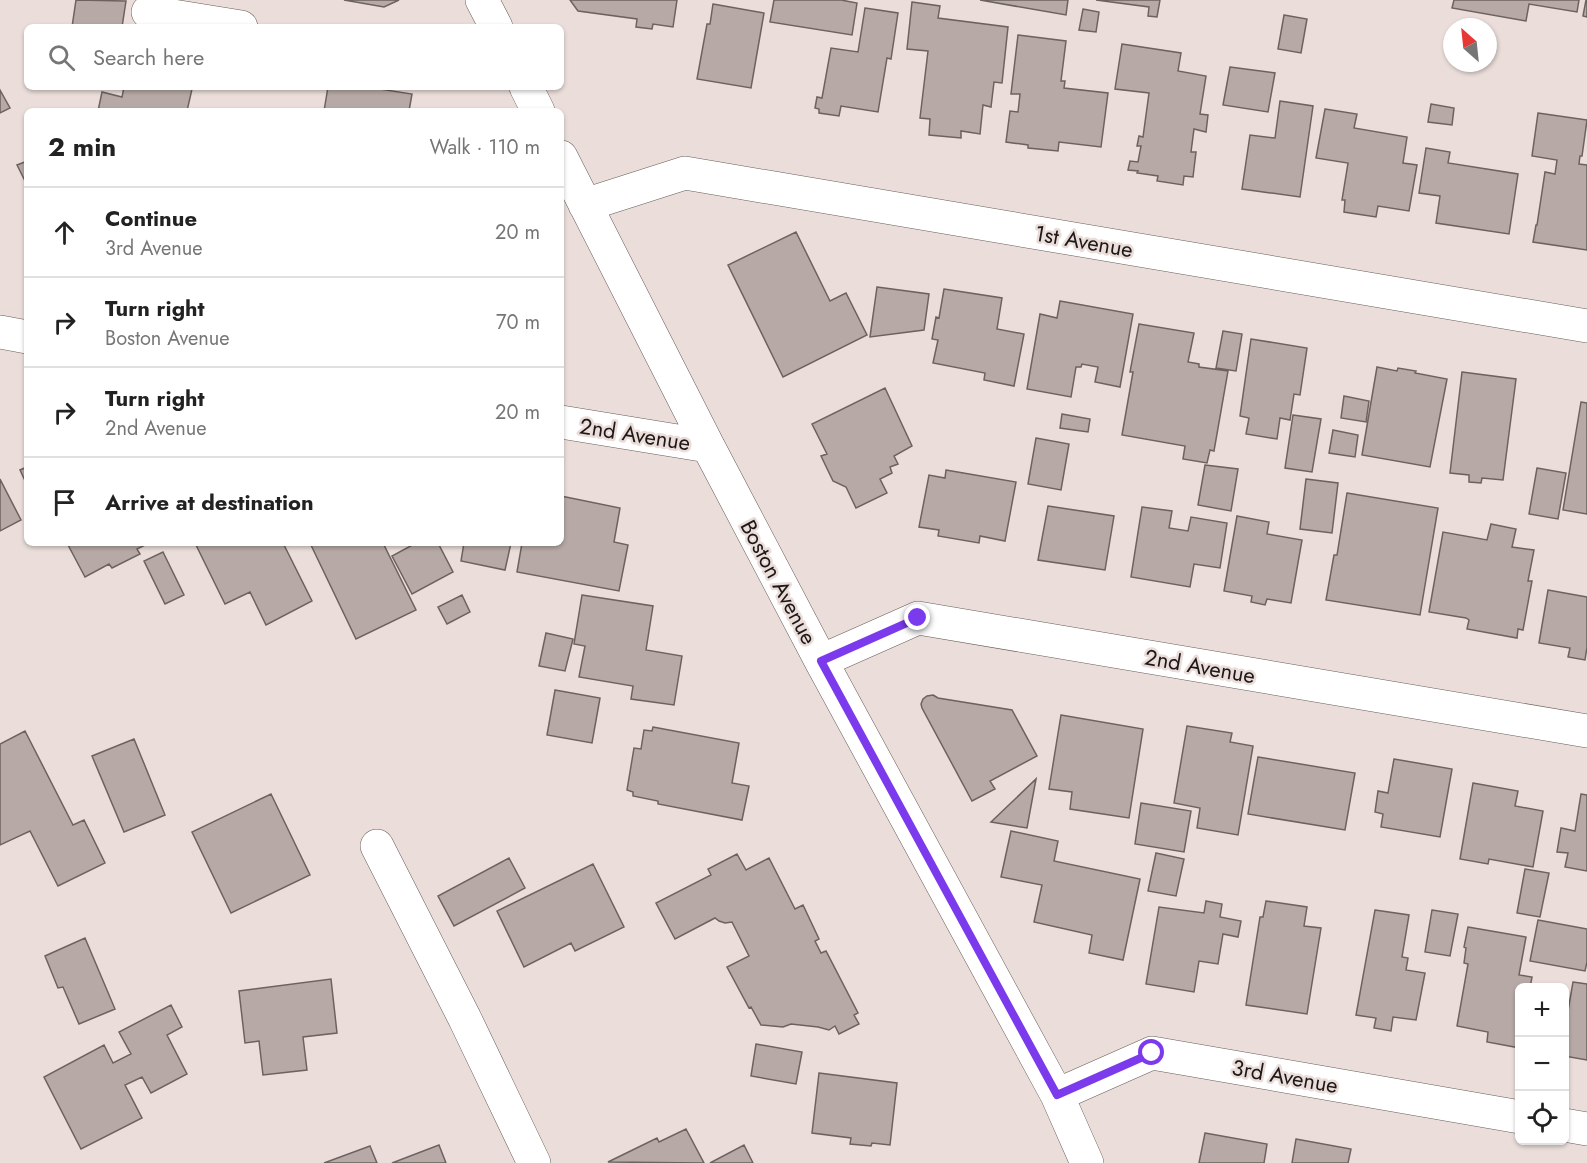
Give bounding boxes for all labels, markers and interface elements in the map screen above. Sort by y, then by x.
north arrow [1443,18,1497,72]
search box [24,24,564,90]
icon: search [45,41,78,74]
text: Search here [93,41,204,73]
text: 2 min [48,128,116,166]
text: Walk · 110 m [430,133,540,162]
text: Continue [105,202,197,234]
icon: ahead [48,216,81,249]
street label: 1st Avenue [1032,217,1136,265]
text: 20 m [495,218,540,247]
text: 3rd Avenue [105,234,202,263]
text: Turn right [105,292,205,324]
icon: right [48,306,81,339]
text: 70 m [496,308,540,337]
text: Boston Avenue [105,324,230,353]
text: Turn right [105,382,205,414]
icon: right [48,396,81,429]
text: 20 m [495,398,540,427]
street label: 2nd Avenue [577,409,693,459]
text: 2nd Avenue [105,414,207,443]
icon: arrive [48,486,81,519]
text: Arrive at destination [105,486,314,518]
street label: Boston Avenue [733,514,825,650]
route end [904,604,930,630]
street label: 2nd Avenue [1142,641,1258,691]
map controls [1515,983,1569,1145]
button: + [1515,983,1569,1037]
button: − [1515,1037,1569,1091]
route start [1138,1039,1164,1065]
street label: 3rd Avenue [1229,1051,1341,1101]
button: locate [1515,1091,1569,1145]

